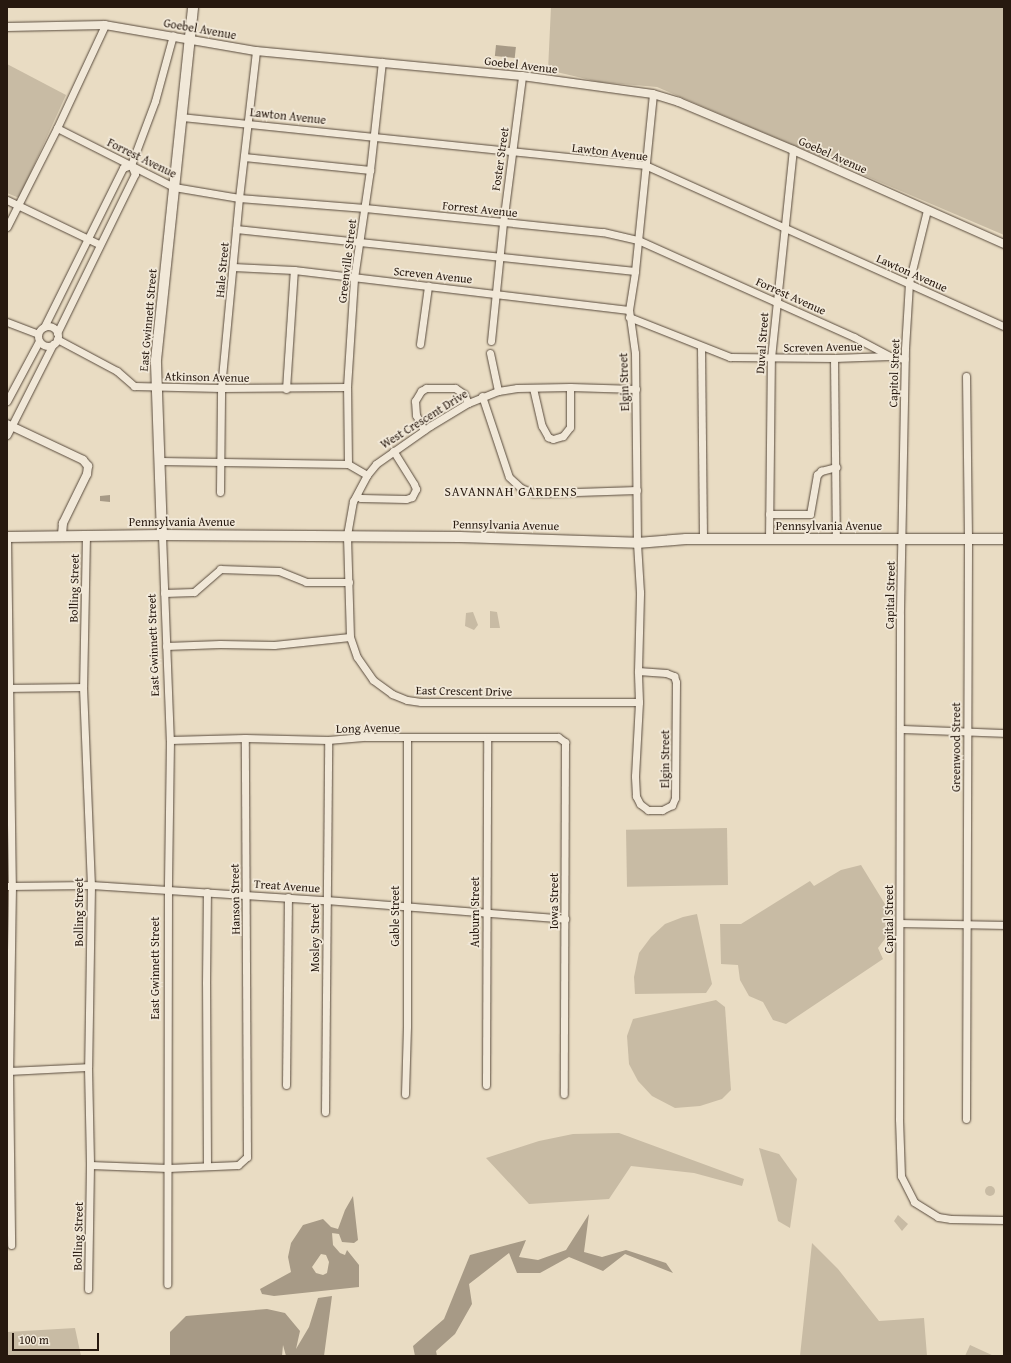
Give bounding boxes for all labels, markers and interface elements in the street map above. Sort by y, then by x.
street label: Goebel Avenue [163,16,237,42]
street label: Goebel Avenue [484,53,558,77]
street label: Lawton Avenue [249,105,327,127]
street label: Foster Street [488,126,512,192]
street label: Goebel Avenue [796,133,870,177]
street label: Forrest Avenue [105,135,179,181]
street label: Lawton Avenue [571,140,649,164]
street label: Forrest Avenue [442,198,518,220]
street label: Greenville Street [335,218,359,304]
street label: Hale Street [212,242,232,298]
street label: Lawton Avenue [874,251,950,295]
street label: Screven Avenue [393,264,473,286]
street label: East Gwinnett Street [136,268,160,372]
street label: Forrest Avenue [754,274,828,318]
street label: Duval Street [753,312,771,374]
street label: Capitol Street [886,338,902,408]
street label: Screven Avenue [783,339,863,355]
street label: Elgin Street [616,353,632,411]
street label: Atkinson Avenue [164,369,250,385]
street label: West Crescent Drive [378,386,470,452]
district label: SAVANNAH GARDENS [444,484,578,500]
street label: Pennsylvania Avenue [129,515,235,529]
street label: Pennsylvania Avenue [453,517,559,533]
street label: Pennsylvania Avenue [776,519,882,533]
street label: Bolling Street [66,554,82,622]
street label: Capital Street [882,561,898,629]
street label: East Gwinnett Street [144,593,162,697]
street label: East Crescent Drive [416,683,512,699]
street label: Greenwood Street [949,702,963,792]
street label: Long Avenue [336,720,400,736]
street label: Elgin Street [658,730,672,788]
street label: Hanson Street [227,863,243,935]
street label: Iowa Street [547,873,561,929]
street label: Treat Avenue [253,876,321,896]
street label: Auburn Street [468,876,482,948]
street label: Bolling Street [72,878,86,946]
street label: Capital Street [882,885,896,953]
street label: Gable Street [388,886,402,946]
street label: Mosley Street [308,904,322,972]
street label: East Gwinnett Street [148,917,162,1019]
street label: Bolling Street [70,1202,86,1270]
scale bar [14,1325,101,1351]
text: 100 m [19,1331,49,1348]

